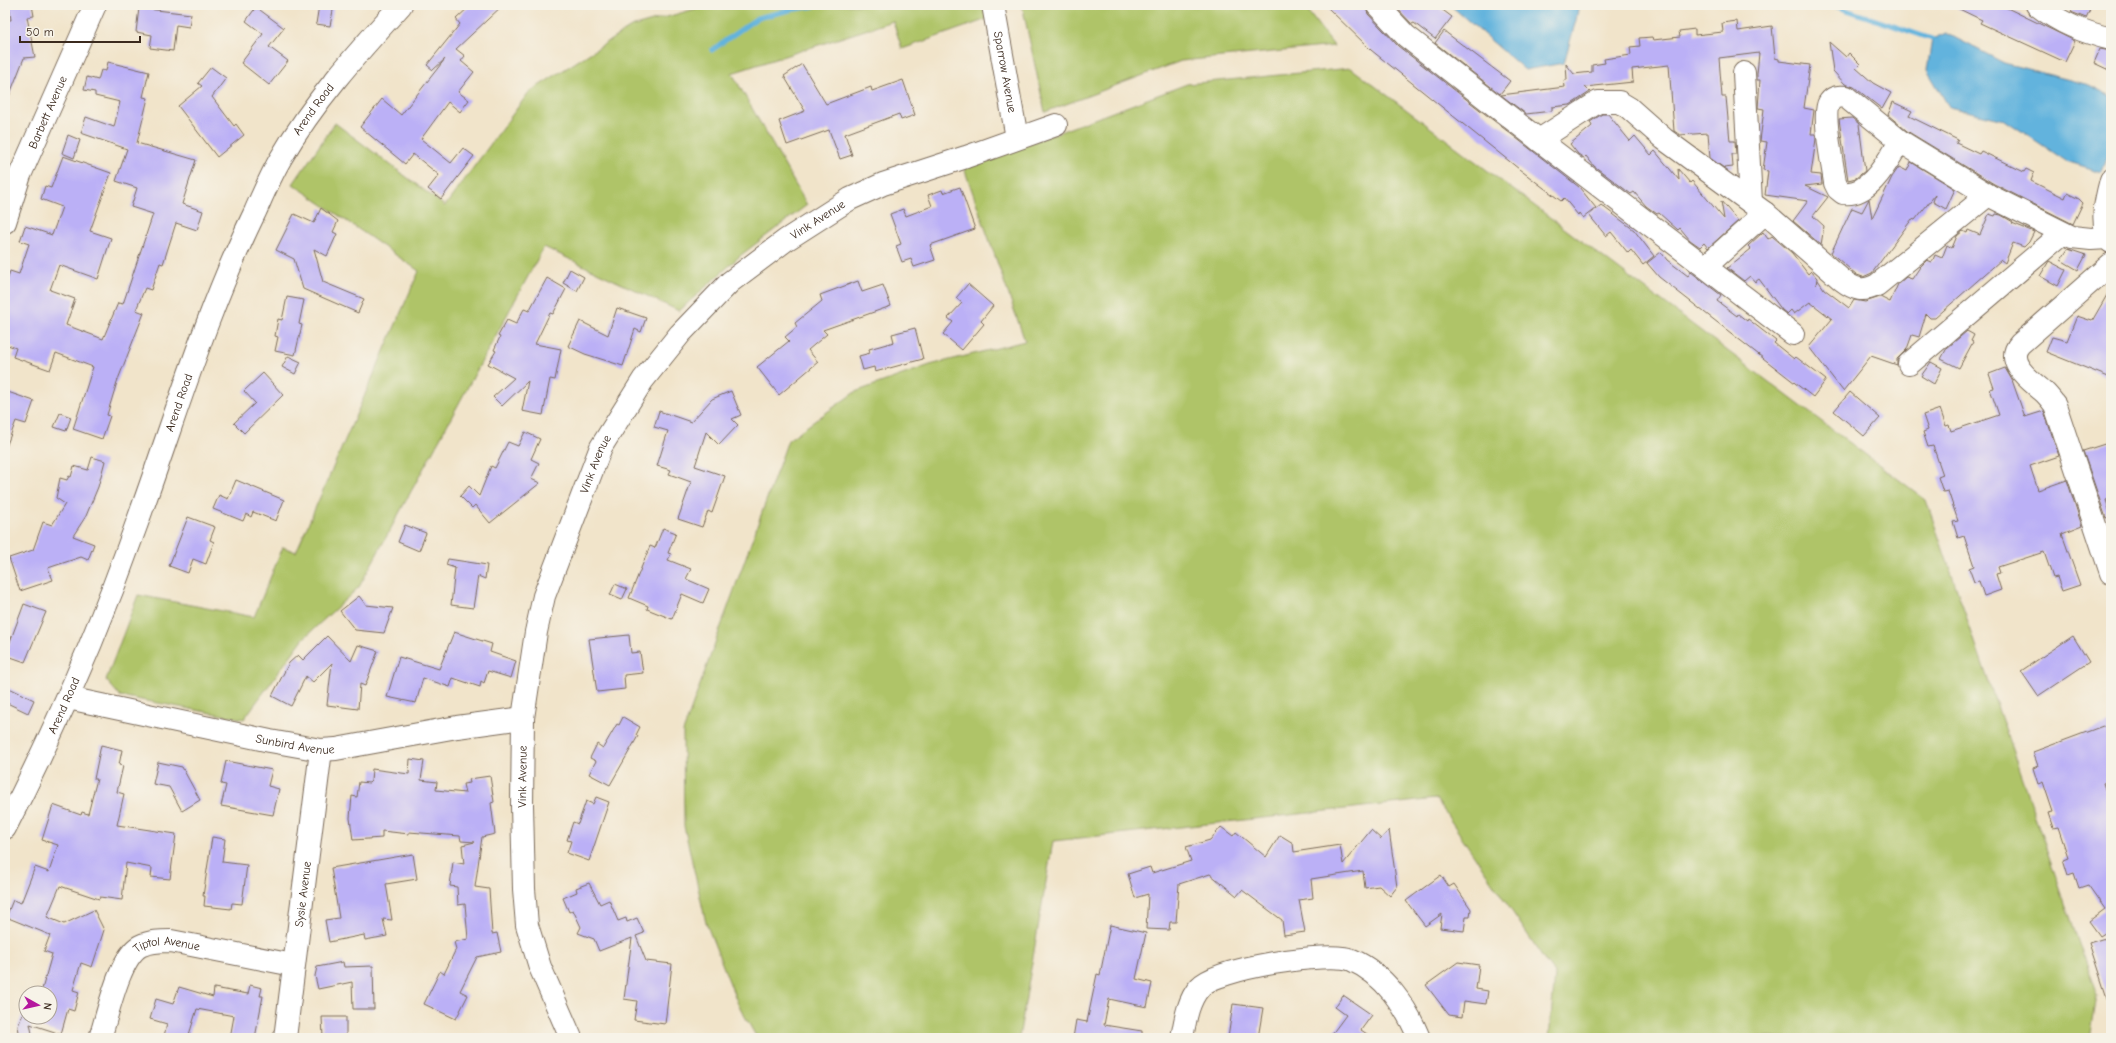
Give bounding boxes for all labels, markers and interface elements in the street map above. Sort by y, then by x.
scale bar [20,18,140,44]
text: 50 m [26,25,54,39]
street label: Sparrow Avenue [991,30,1019,114]
street label: Barbett Avenue [26,74,70,151]
street label: Arend Road [290,81,337,138]
street label: Vink Avenue [788,197,848,242]
street label: Arend Road [162,372,195,434]
street label: Vink Avenue [577,432,614,495]
street label: Arend Road [45,675,83,736]
street label: Sunbird Avenue [254,731,335,757]
street label: Vink Avenue [515,745,530,808]
street label: Sysie Avenue [292,860,314,928]
street label: Tiptol Avenue [130,934,201,956]
north arrow [18,985,58,1025]
text: N [40,1002,54,1011]

